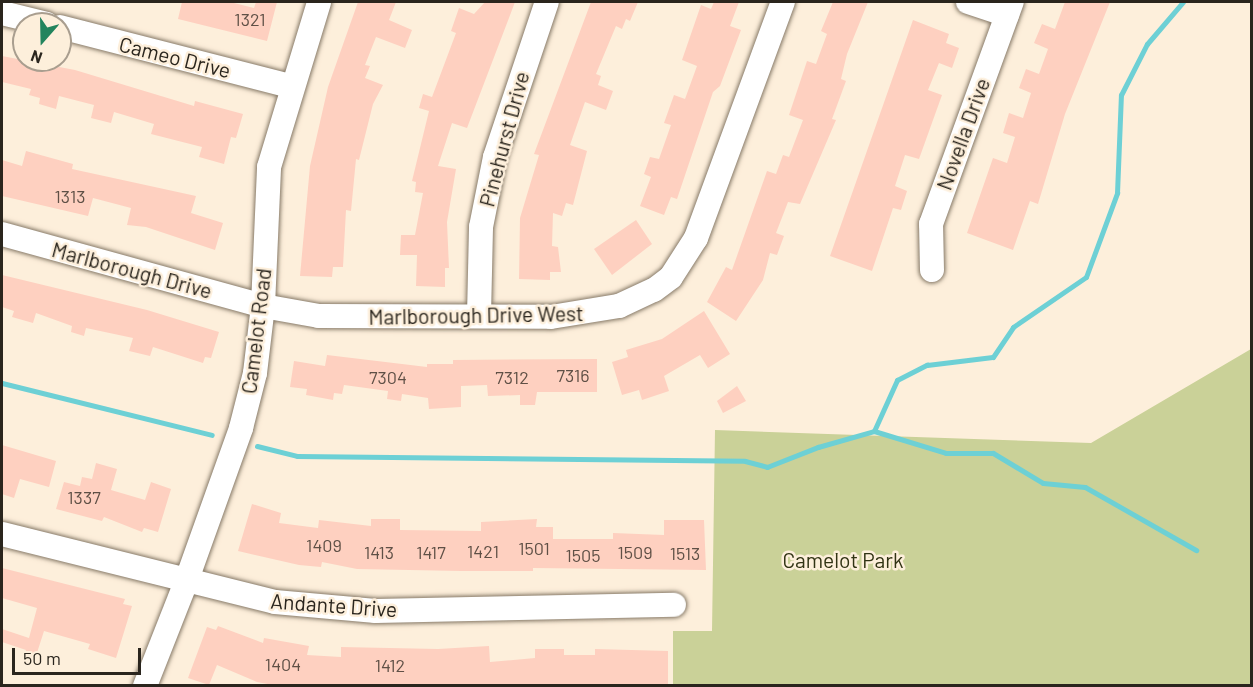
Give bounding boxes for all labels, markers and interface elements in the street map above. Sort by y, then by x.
house number: 1321 [234,8,266,30]
north arrow [12,12,72,72]
street label: Cameo Drive [117,31,233,83]
text: N [28,47,45,68]
street label: Pinehurst Drive [474,69,534,209]
street label: Novella Drive [931,75,995,193]
house number: 1313 [54,185,86,207]
street label: Marlborough Drive [49,237,215,303]
street label: Camelot Road [236,267,276,395]
street label: Marlborough Drive West [368,301,584,329]
house number: 7316 [556,364,590,386]
house number: 7304 [369,366,407,388]
house number: 7312 [495,366,529,388]
house number: 1337 [67,486,101,508]
house number: 1409 [306,534,342,556]
house number: 1501 [518,537,550,559]
house number: 1421 [467,540,499,562]
house number: 1413 [364,541,394,563]
house number: 1417 [416,541,446,563]
house number: 1509 [617,541,653,563]
house number: 1513 [670,542,700,564]
house number: 1505 [566,544,600,566]
park label: Camelot Park [782,547,904,573]
street label: Andante Drive [270,588,398,622]
scale bar [15,636,144,674]
text: 50 m [23,647,61,669]
house number: 1404 [265,653,301,675]
house number: 1412 [375,654,405,676]

